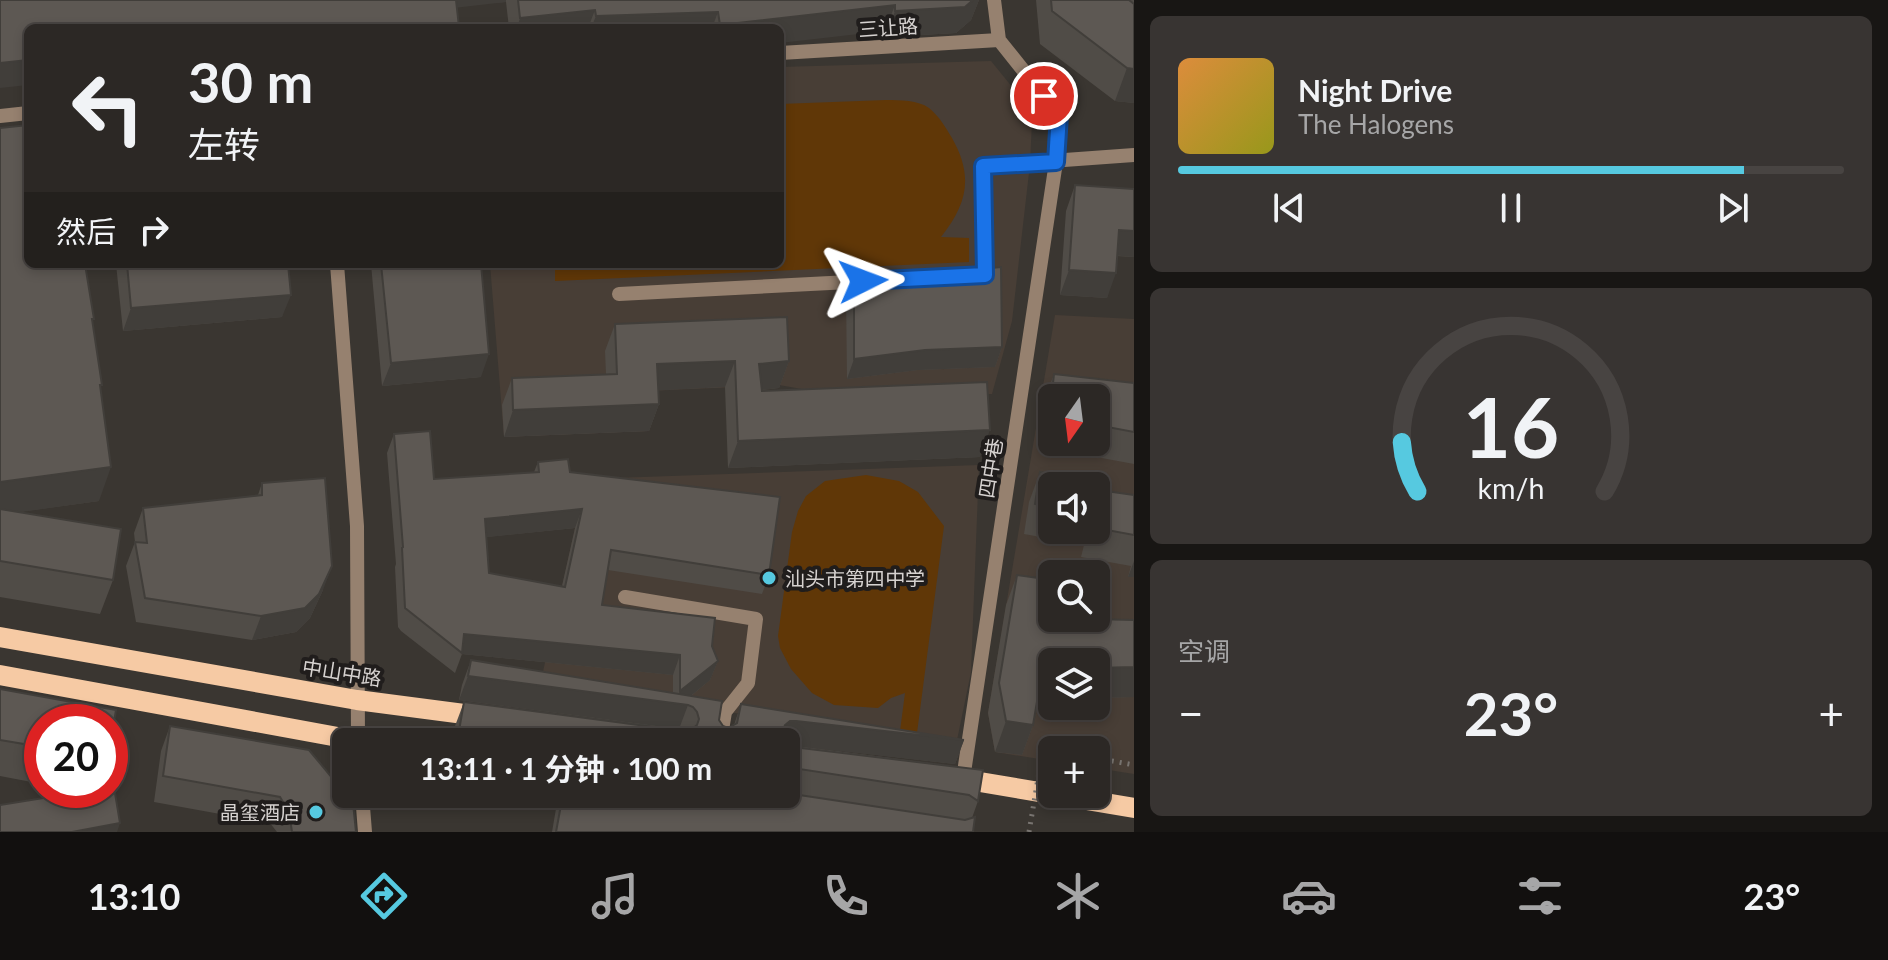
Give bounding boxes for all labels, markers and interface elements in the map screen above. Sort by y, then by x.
street label: 三让路 [857,13,919,41]
text: 30 m [188,48,313,115]
icon: left [56,56,160,160]
pin [1010,62,1078,130]
text: Night Drive [1298,72,1452,108]
icon: arrive [1022,74,1066,118]
text: The Halogens [1298,108,1454,140]
text: 左转 [188,122,260,166]
icon: previous [1267,186,1311,230]
icon: pause [1489,186,1533,230]
icon: next [1711,186,1755,230]
icon: right [132,208,176,252]
text: 然后 [56,213,116,249]
position arrow [821,239,905,323]
text: 16 [1463,376,1559,476]
north arrow [1038,384,1110,456]
map controls [1038,384,1110,808]
street label: 四中巷 [973,436,1007,500]
text: km/h [1478,471,1544,505]
button: sound [1038,472,1110,544]
button: search [1038,560,1110,632]
place label: 汕头市第四中学 [785,566,925,590]
marker: 汕头市第四中学 [760,569,778,587]
text: 空调 [1178,635,1230,667]
button: layers [1038,648,1110,720]
street label: 中山中路 [301,654,383,690]
text: 23° [1464,677,1558,749]
text: − [1178,687,1204,739]
text: + [1818,687,1844,739]
speed limit sign: 20 [24,704,128,808]
button: + [1038,736,1110,808]
text: 13:11 · 1 分钟 · 100 m [420,750,712,786]
place label: 晶玺酒店 [220,800,300,824]
marker: 晶玺酒店 [307,803,325,821]
icon: directions [356,868,412,924]
icon: music [587,868,643,924]
icon: phone [818,868,874,924]
icon: climate [1050,868,1106,924]
icon: car [1281,868,1337,924]
icon: filters [1512,868,1568,924]
text: 13:10 [88,874,180,918]
text: 23° [1744,874,1800,918]

